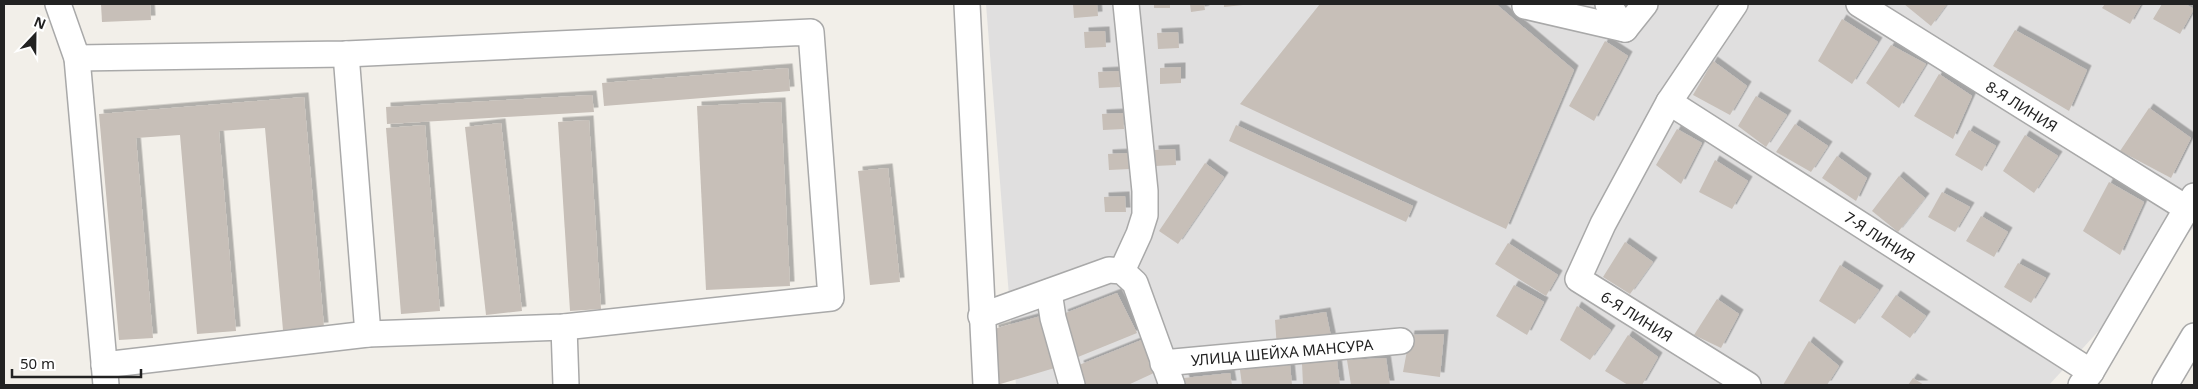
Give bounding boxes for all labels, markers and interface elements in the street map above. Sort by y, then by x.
north arrow [10,10,60,60]
text: N [31,12,49,33]
street label: 8-Я ЛИНИЯ [1982,76,2062,136]
street label: 7-Я ЛИНИЯ [1841,207,1919,267]
street label: 6-Я ЛИНИЯ [1597,286,1677,346]
street label: УЛИЦА ШЕЙХА МАНСУРА [1190,334,1374,370]
scale bar [12,346,141,378]
text: 50 m [20,353,55,373]

